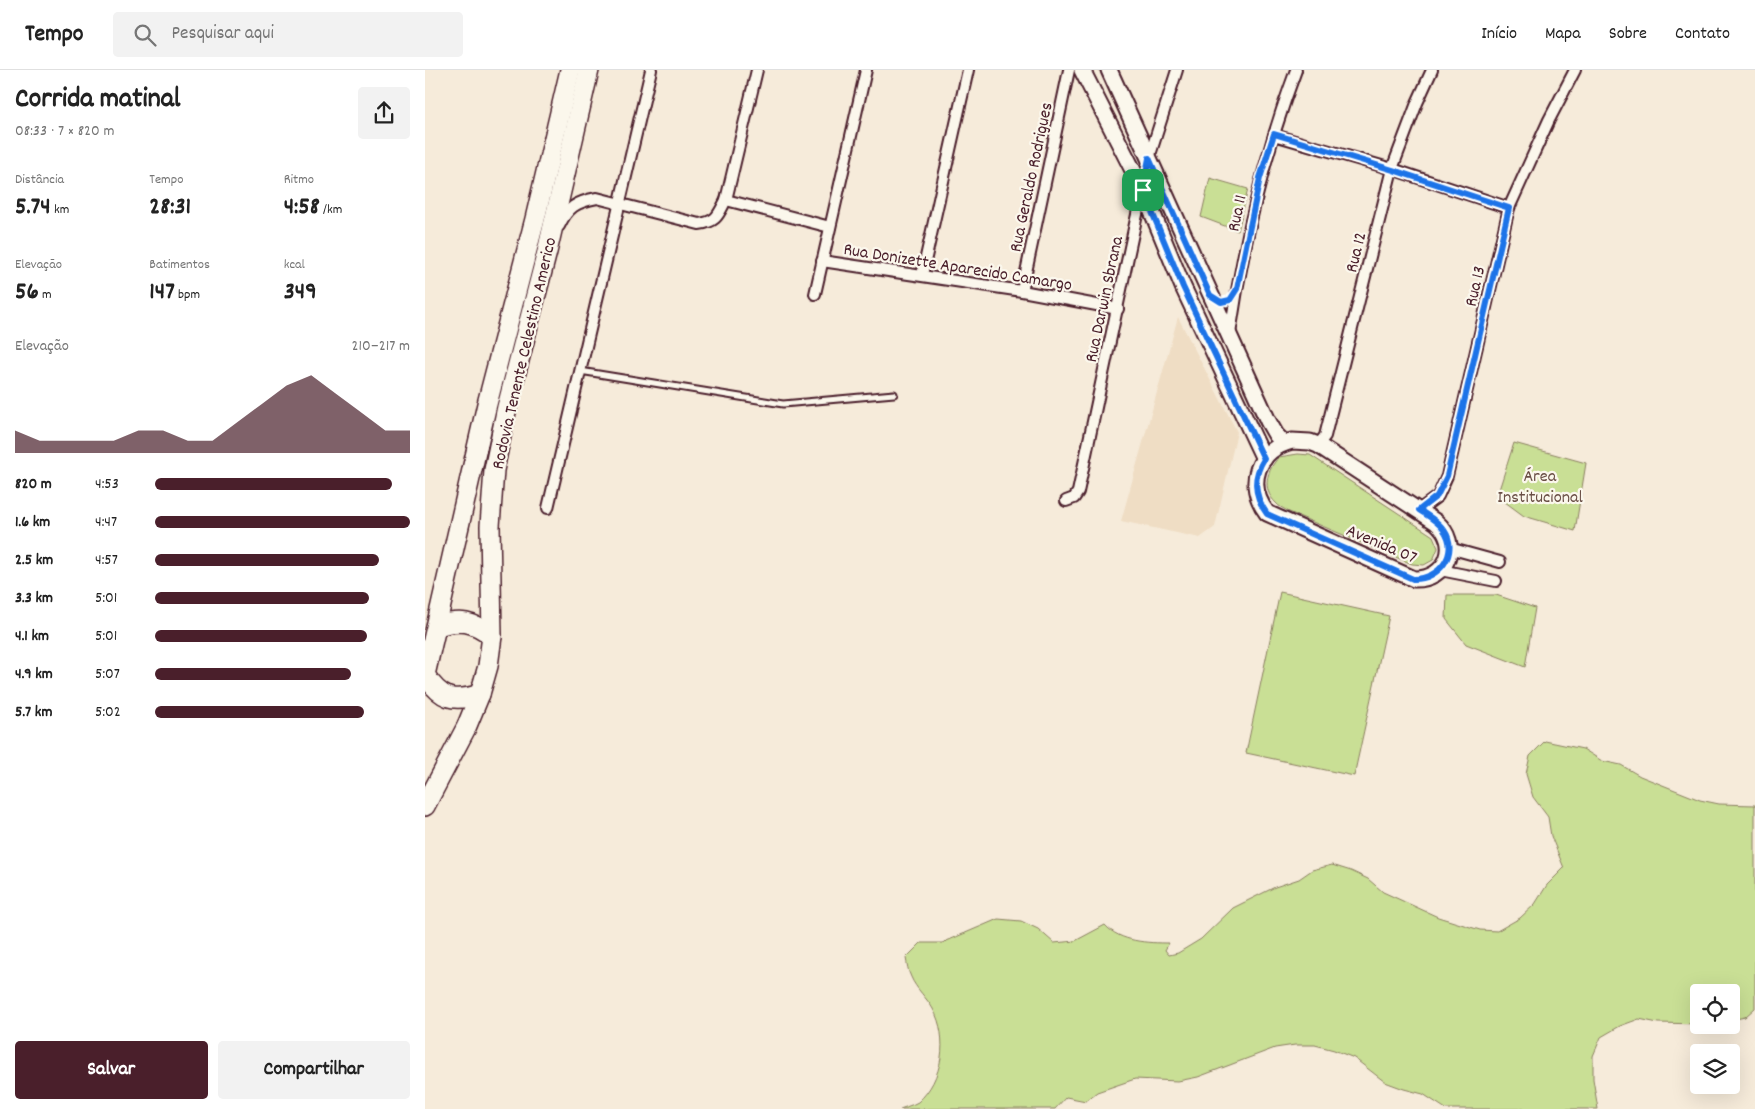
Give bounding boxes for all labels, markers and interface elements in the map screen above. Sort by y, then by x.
search box [113,12,463,57]
text: Tempo [25,18,83,52]
icon: search [131,21,159,49]
text: Pesquisar aqui [171,21,274,48]
text: Início [1481,22,1517,47]
text: Mapa [1545,22,1581,47]
text: Sobre [1609,22,1647,47]
text: Contato [1675,22,1730,47]
text: Corrida matinal [15,81,180,121]
button: share [358,87,410,139]
street label: Rua Geraldo Rodrigues [1004,100,1061,255]
text: 08:33 · 7 × 820 m [15,120,114,143]
pin [1122,169,1164,211]
text: Distância [15,170,64,190]
text: Tempo [149,170,183,190]
text: Ritmo [284,170,314,190]
icon: arrive [1129,176,1157,204]
text: 5.74 [15,190,51,226]
text: 28:31 [149,190,191,226]
text: 4:58 [284,190,320,226]
street label: Rua 11 [1222,193,1255,234]
text: km [51,200,69,220]
text: /km [320,200,342,220]
street label: Rua 12 [1340,230,1375,275]
street label: Rua Darwin Sbrana [1080,234,1131,365]
street label: Rodovia Tenente Celestino Americo [487,235,564,472]
street label: Rua Donizette Aparecido Camargo [842,238,1074,299]
text: Elevação [15,255,62,275]
text: Batimentos [149,255,210,275]
text: kcal [284,255,305,275]
street label: Rua 13 [1460,264,1493,309]
text: 56 [15,275,39,311]
text: 147 [149,275,175,311]
text: 349 [284,275,317,311]
text: m [39,285,52,305]
text: bpm [175,285,200,305]
text: Elevação [15,335,69,358]
text: 210–217 m [352,335,410,358]
park label: Área Institucional [1497,465,1583,511]
text: 820 m [15,473,52,496]
text: 4:53 [95,473,119,496]
text: 1.6 km [15,511,50,534]
text: 4:47 [95,511,117,534]
street label: Avenida 07 [1342,519,1420,571]
text: 2.5 km [15,549,53,572]
text: 4:57 [95,549,118,572]
text: 3.3 km [15,587,53,610]
text: 5:01 [95,587,117,610]
text: 4.1 km [15,625,49,648]
text: 5:01 [95,625,117,648]
text: 4.9 km [15,663,53,686]
text: 5:07 [95,663,120,686]
text: 5.7 km [15,701,52,724]
text: 5:02 [95,701,121,724]
map controls [1690,984,1740,1094]
button: locate [1690,984,1740,1034]
button: Salvar [15,1041,208,1099]
button: Compartilhar [218,1041,410,1099]
button: layers [1690,1044,1740,1094]

